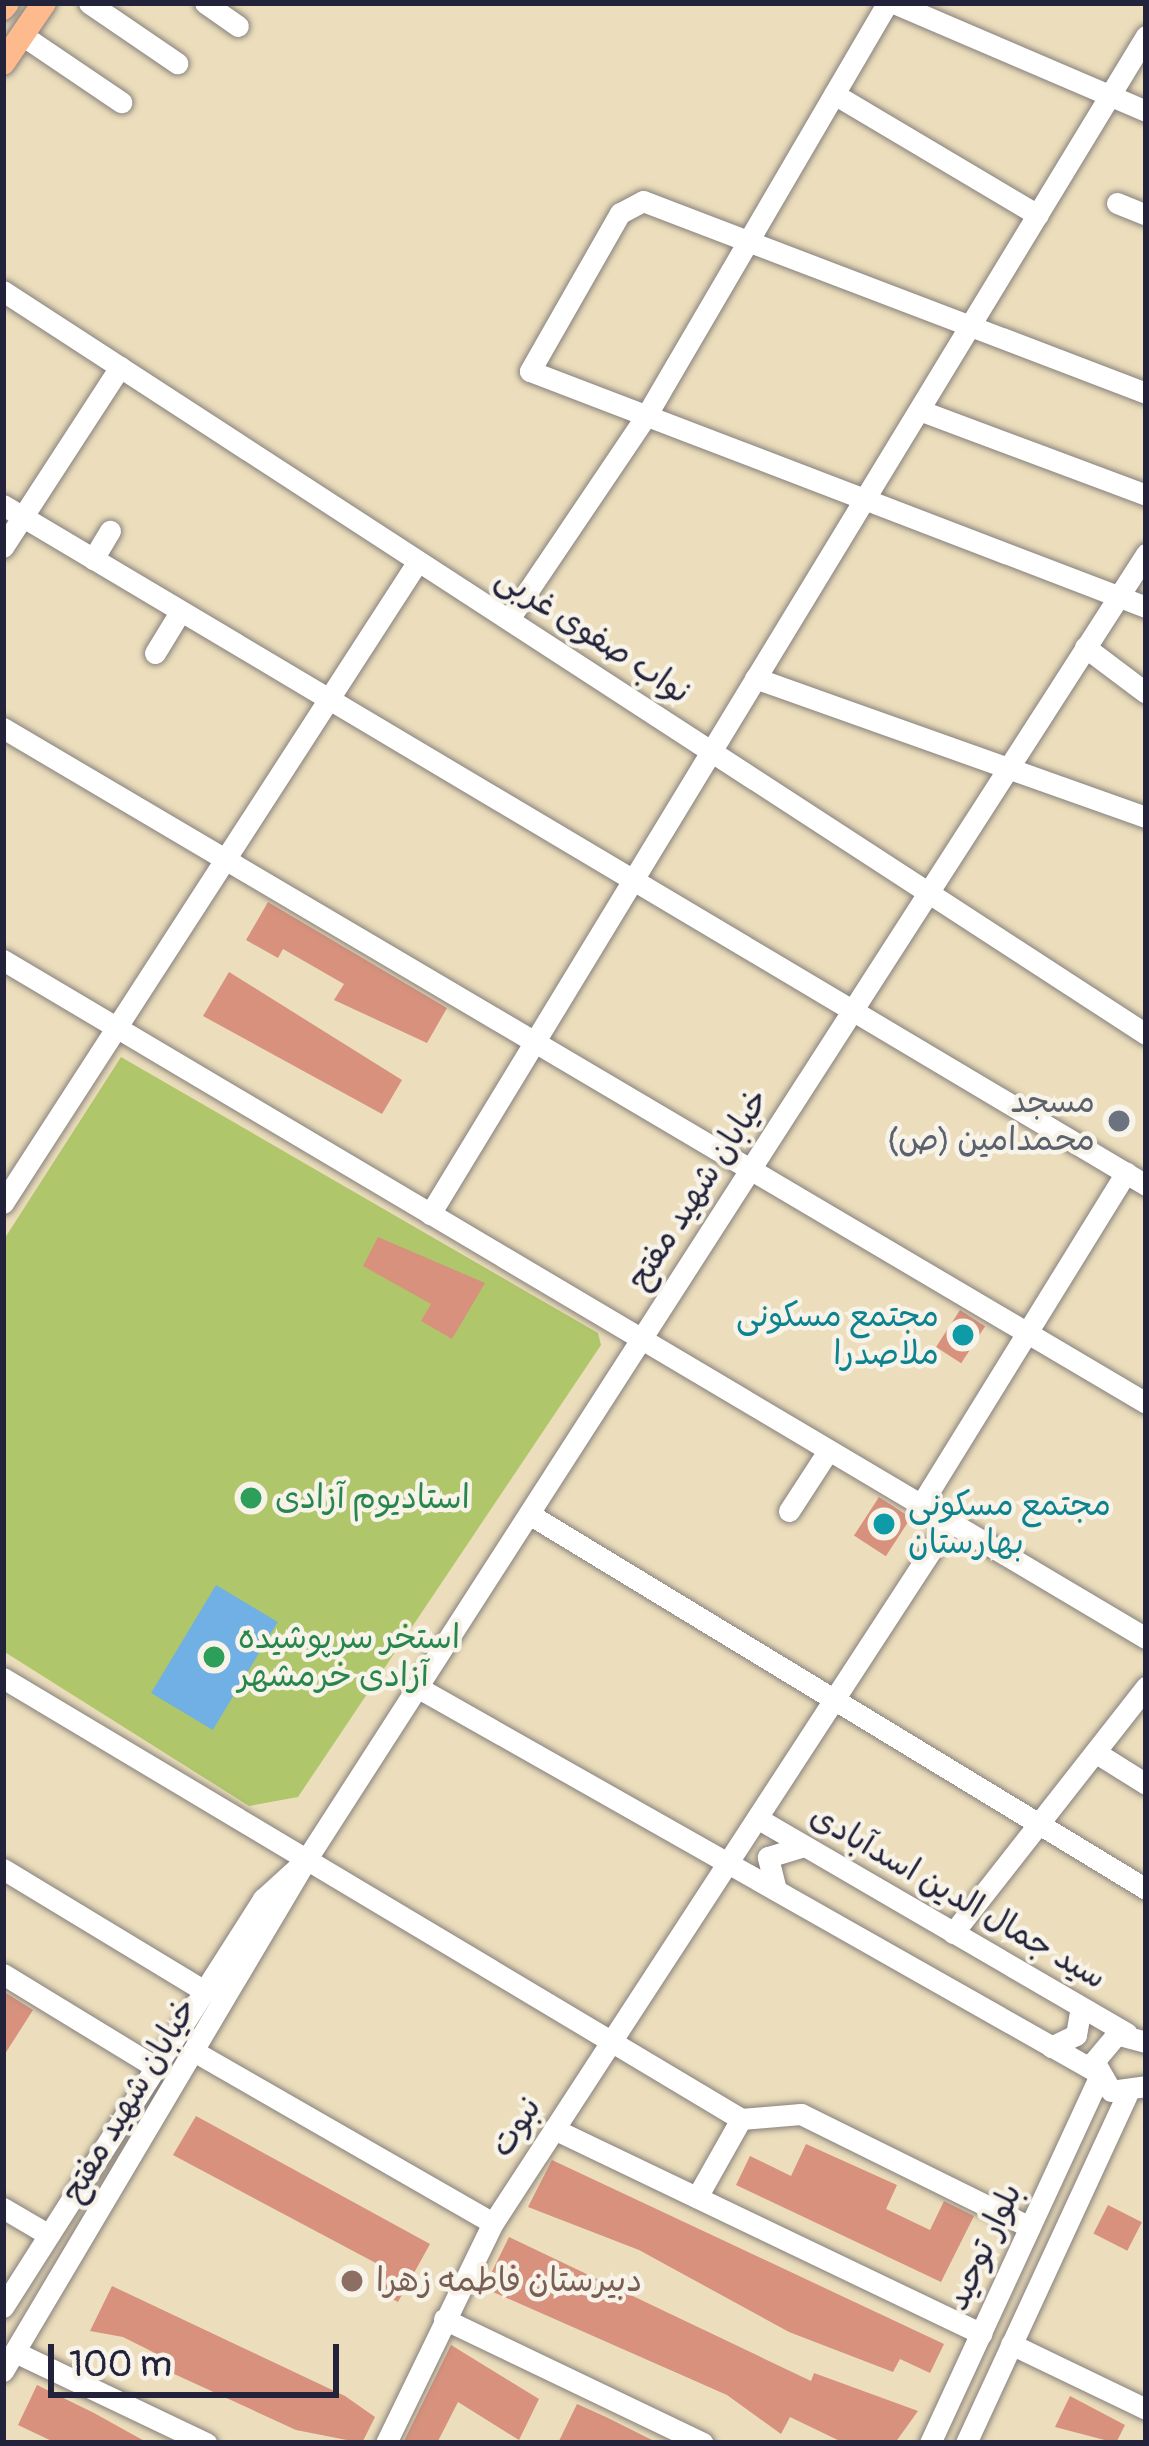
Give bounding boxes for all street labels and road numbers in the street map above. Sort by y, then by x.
street label: نواب صفوی غربی [489,558,697,712]
street label: خیابان شهید مفتح [618,1081,778,1297]
street label: سید جمال الدین اسدآبادی [803,1796,1113,1998]
street label: خیابان شهید مفتح [53,1991,205,2209]
street label: نبوت [482,2090,550,2164]
street label: بلوار توحید [937,2177,1031,2317]

